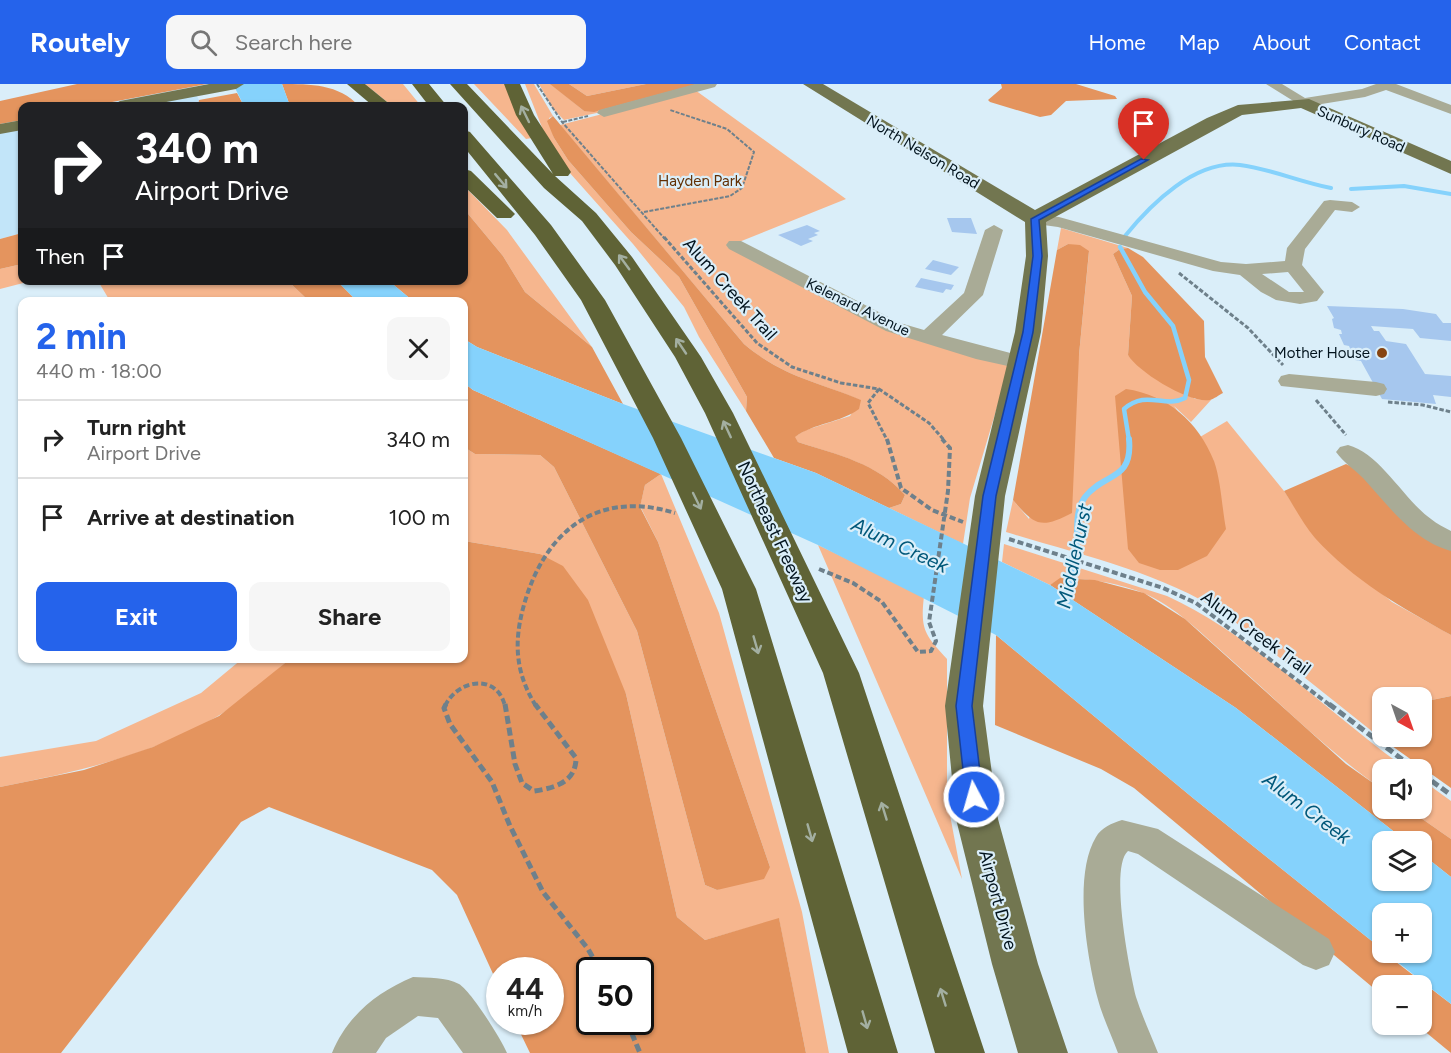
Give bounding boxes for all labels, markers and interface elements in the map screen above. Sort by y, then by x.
search box [166,15,586,69]
text: Routely [30,25,130,59]
icon: search [187,26,220,59]
text: Search here [235,29,352,56]
text: Home [1089,30,1146,55]
text: Map [1179,30,1220,55]
text: About [1253,30,1311,55]
text: Contact [1344,30,1421,55]
pin [1118,98,1169,160]
street label: Sunbury Road [1314,102,1408,156]
one-way arrow [519,105,531,123]
icon: arrive [1127,107,1160,140]
street label: North Nelson Road [863,111,983,193]
text: 340 m [135,123,259,174]
icon: right [36,126,114,204]
park label: Hayden Park [658,172,743,190]
one-way arrow [494,173,508,188]
text: Airport Drive [135,174,289,207]
street label: Alum Creek Trail [678,233,782,345]
icon: arrive [97,240,130,273]
text: Then [36,243,85,270]
one-way arrow [617,254,630,270]
street label: Kelenard Avenue [803,274,913,340]
text: 2 min [36,315,127,358]
button: close [387,317,450,380]
one-way arrow [674,337,687,354]
place label: Mother House [1274,344,1370,362]
marker: Mother House [1375,346,1389,360]
text: 440 m · 18:00 [36,359,162,383]
text: Turn right [87,414,186,441]
one-way arrow [721,421,733,439]
icon: right [36,423,69,456]
text: 340 m [386,426,450,453]
text: Airport Drive [87,441,201,465]
street label: Northeast Freeway [733,458,818,607]
one-way arrow [692,492,703,510]
icon: arrive [36,501,69,534]
water label: Middlehurst [1051,501,1097,611]
text: Arrive at destination [87,504,295,531]
text: 100 m [389,504,450,531]
water label: Alum Creek [847,512,953,578]
button: Exit [36,582,237,651]
button: Share [249,582,450,651]
street label: Alum Creek Trail [1197,586,1315,680]
one-way arrow [751,635,762,654]
north arrow [1372,687,1432,747]
map controls [1372,687,1432,1035]
button: sound [1372,759,1432,819]
position arrow [942,765,1006,829]
water label: Alum Creek [1257,767,1357,850]
one-way arrow [878,802,889,821]
one-way arrow [805,823,816,842]
button: layers [1372,831,1432,891]
street label: Airport Drive [974,848,1022,953]
button: + [1372,903,1432,963]
speed limit sign: 50 [576,957,654,1035]
text: 44 [506,970,544,1007]
button: − [1372,975,1432,1035]
one-way arrow [937,988,948,1007]
text: km/h [508,1002,542,1020]
one-way arrow [860,1010,871,1029]

